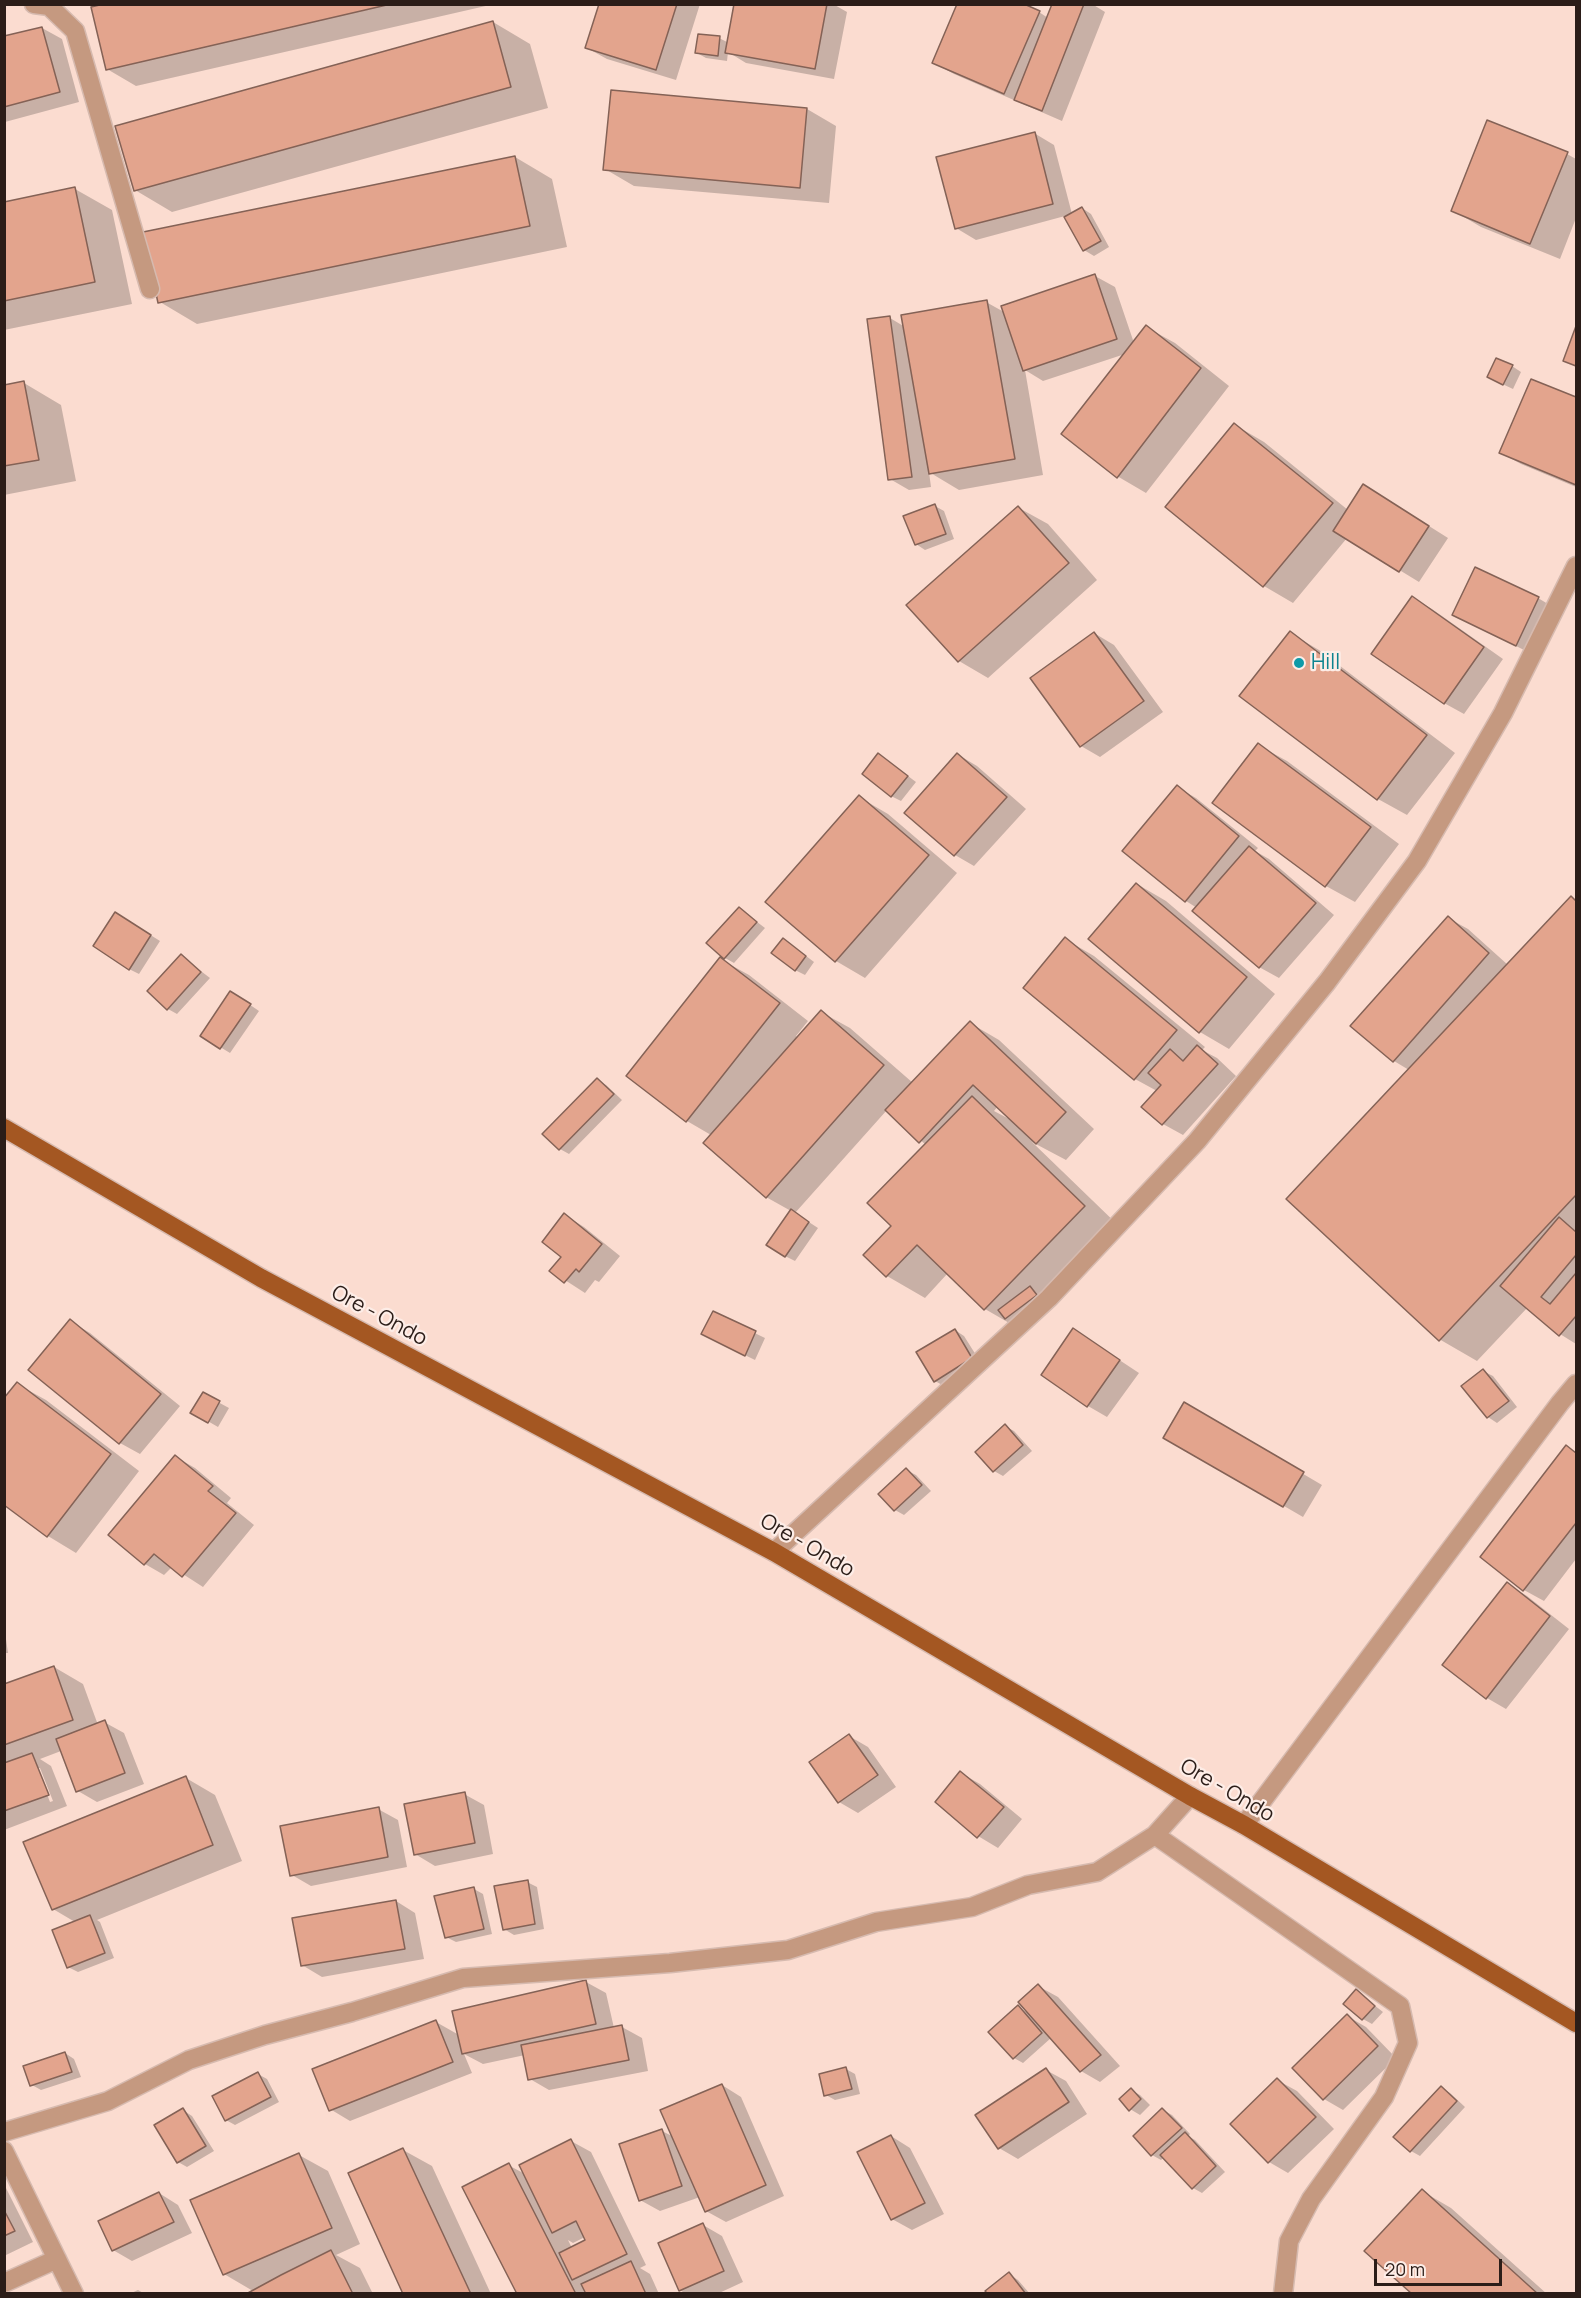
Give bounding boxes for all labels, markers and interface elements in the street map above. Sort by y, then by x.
place label: Hill [1311,650,1340,676]
marker: Hill [1292,656,1306,670]
street label: Ore - Ondo [327,1280,431,1352]
street label: Ore - Ondo [755,1509,859,1583]
street label: Ore - Ondo [1175,1754,1279,1828]
scale bar [1377,2247,1504,2285]
text: 20 m [1385,2257,1425,2281]

